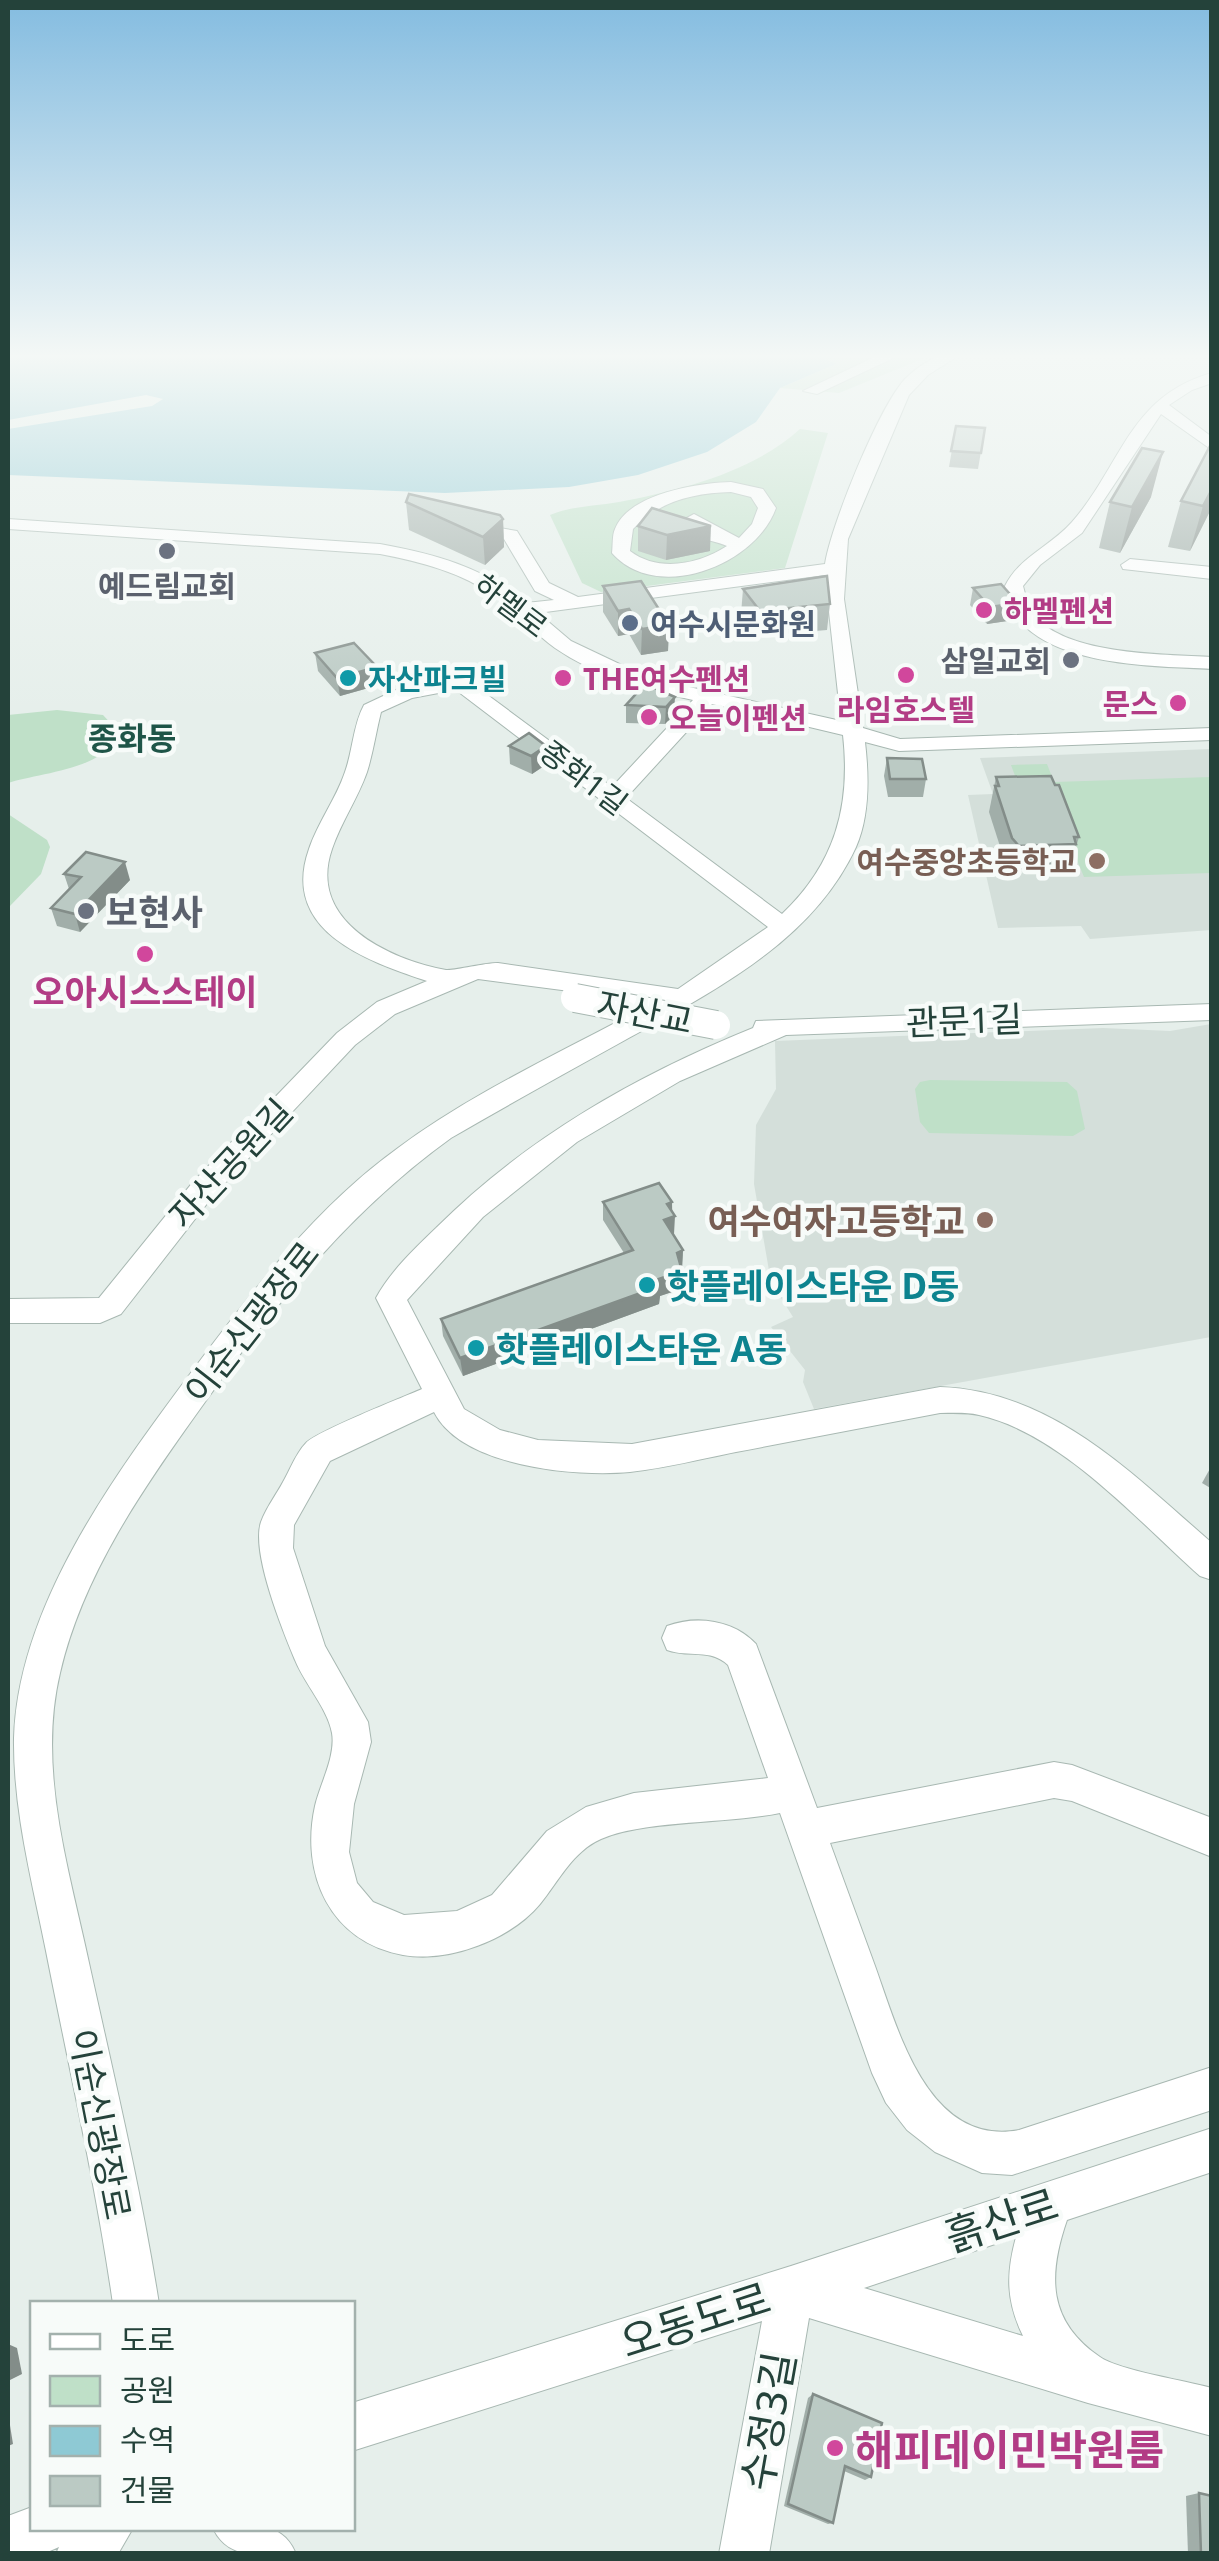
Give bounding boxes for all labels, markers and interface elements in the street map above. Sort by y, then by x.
marker: 예드림교회 [156,540,178,562]
street label: 하멜로 [466,564,556,646]
place label: 예드림교회 [98,565,236,606]
place label: 하멜펜션 [1004,590,1114,631]
marker: 하멜펜션 [973,599,995,621]
place label: 여수시문화원 [650,603,816,644]
marker: 여수시문화원 [619,612,641,634]
place label: 삼일교회 [941,640,1051,681]
marker: 삼일교회 [1060,649,1082,671]
place label: 자산파크빌 [368,658,506,699]
place label: THE여수펜션 [583,658,750,699]
marker: 라임호스텔 [895,664,917,686]
marker: 자산파크빌 [337,667,359,689]
marker: THE여수펜션 [552,667,574,689]
place label: 문스 [1103,683,1158,724]
place label: 라임호스텔 [837,689,975,730]
marker: 문스 [1167,692,1189,714]
place label: 오늘이펜션 [669,697,807,738]
marker: 오늘이펜션 [638,706,660,728]
district label: 종화동 [88,716,176,759]
street label: 종화1길 [532,731,636,823]
place label: 여수중앙초등학교 [856,841,1077,882]
marker: 여수중앙초등학교 [1086,850,1108,872]
place label: 보현사 [106,888,203,935]
marker: 보현사 [75,900,97,922]
marker: 오아시스스테이 [134,943,156,965]
place label: 오아시스스테이 [32,968,258,1015]
street label: 자산교 [593,980,697,1044]
street label: 관문1길 [905,994,1023,1046]
street label: 자산공원길 [158,1088,302,1238]
place label: 여수여자고등학교 [707,1197,965,1244]
marker: 여수여자고등학교 [974,1209,996,1231]
street label: 이순신광장로 [173,1231,329,1413]
place label: 핫플레이스타운 D동 [667,1262,959,1309]
marker: 핫플레이스타운 D동 [636,1274,658,1296]
place label: 핫플레이스타운 A동 [496,1325,787,1372]
marker: 핫플레이스타운 A동 [465,1337,487,1359]
street label: 이순신광장로 [59,2025,143,2223]
street label: 흙산로 [937,2174,1065,2264]
street label: 오동도로 [613,2268,777,2370]
legend [30,2301,355,2531]
text: 도로 [120,2319,175,2360]
street label: 수정3길 [727,2347,807,2495]
text: 공원 [120,2369,175,2410]
text: 수역 [120,2419,175,2460]
place label: 해피데이민박원룸 [855,2420,1164,2477]
marker: 해피데이민박원룸 [824,2437,846,2459]
text: 건물 [120,2469,175,2510]

